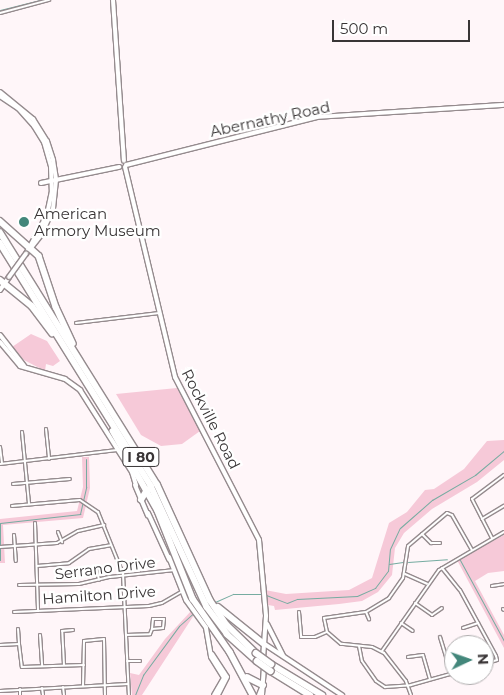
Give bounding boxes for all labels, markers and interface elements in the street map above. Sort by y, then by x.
scale bar [334,10,472,42]
text: 500 m [340,19,388,38]
street label: Abernathy Road [208,98,332,140]
place label: American Armory Museum [34,204,161,239]
marker: American Armory Museum [18,216,30,228]
street label: Rockville Road [178,366,244,472]
road number: I 80 [122,446,160,468]
street label: Serrano Drive [54,553,156,583]
street label: Hamilton Drive [42,582,156,608]
north arrow [444,635,494,685]
text: N [474,653,492,665]

